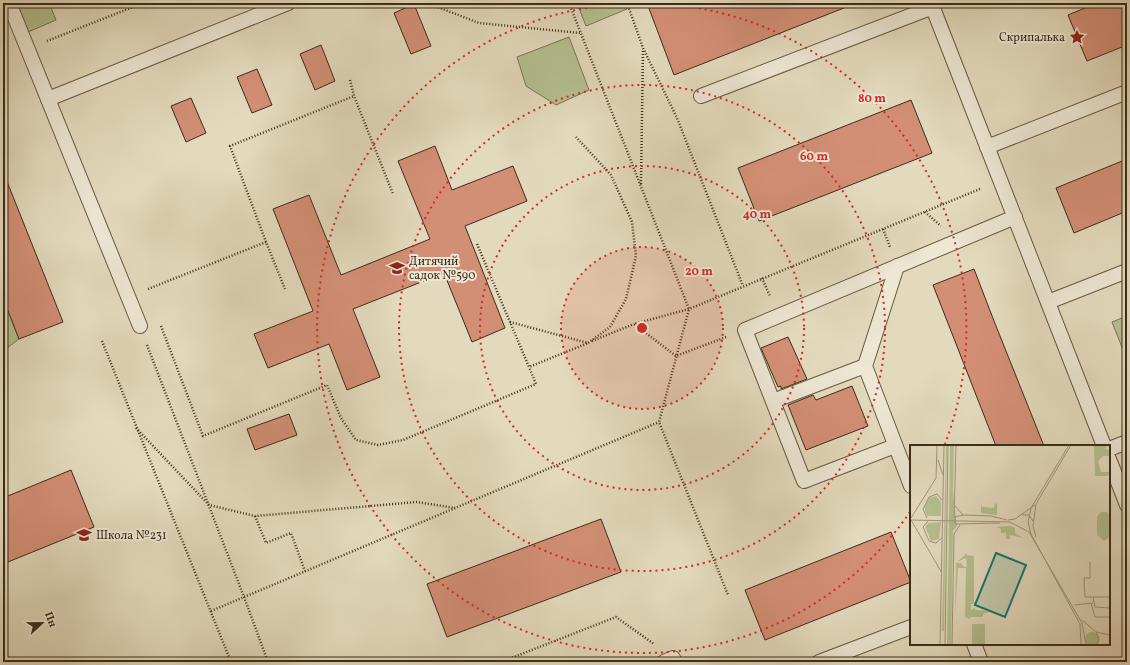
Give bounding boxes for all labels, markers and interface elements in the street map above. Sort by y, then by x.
place icon: Скрипалька [1068,28,1086,46]
place label: Скрипалька [999,30,1065,46]
text: 80 m [858,91,886,107]
text: 60 m [800,149,828,165]
text: 40 m [743,207,772,223]
place label: Дитячий садок №590 [409,254,476,284]
school or university icon: Дитячий садок №590 [388,259,406,277]
text: 20 m [685,264,713,280]
centre of rings [635,321,649,335]
inset map [910,445,1110,645]
school or university icon: Школа №231 [75,526,93,544]
place label: Школа №231 [96,528,167,544]
north arrow [22,603,62,643]
text: Пн [40,610,60,630]

